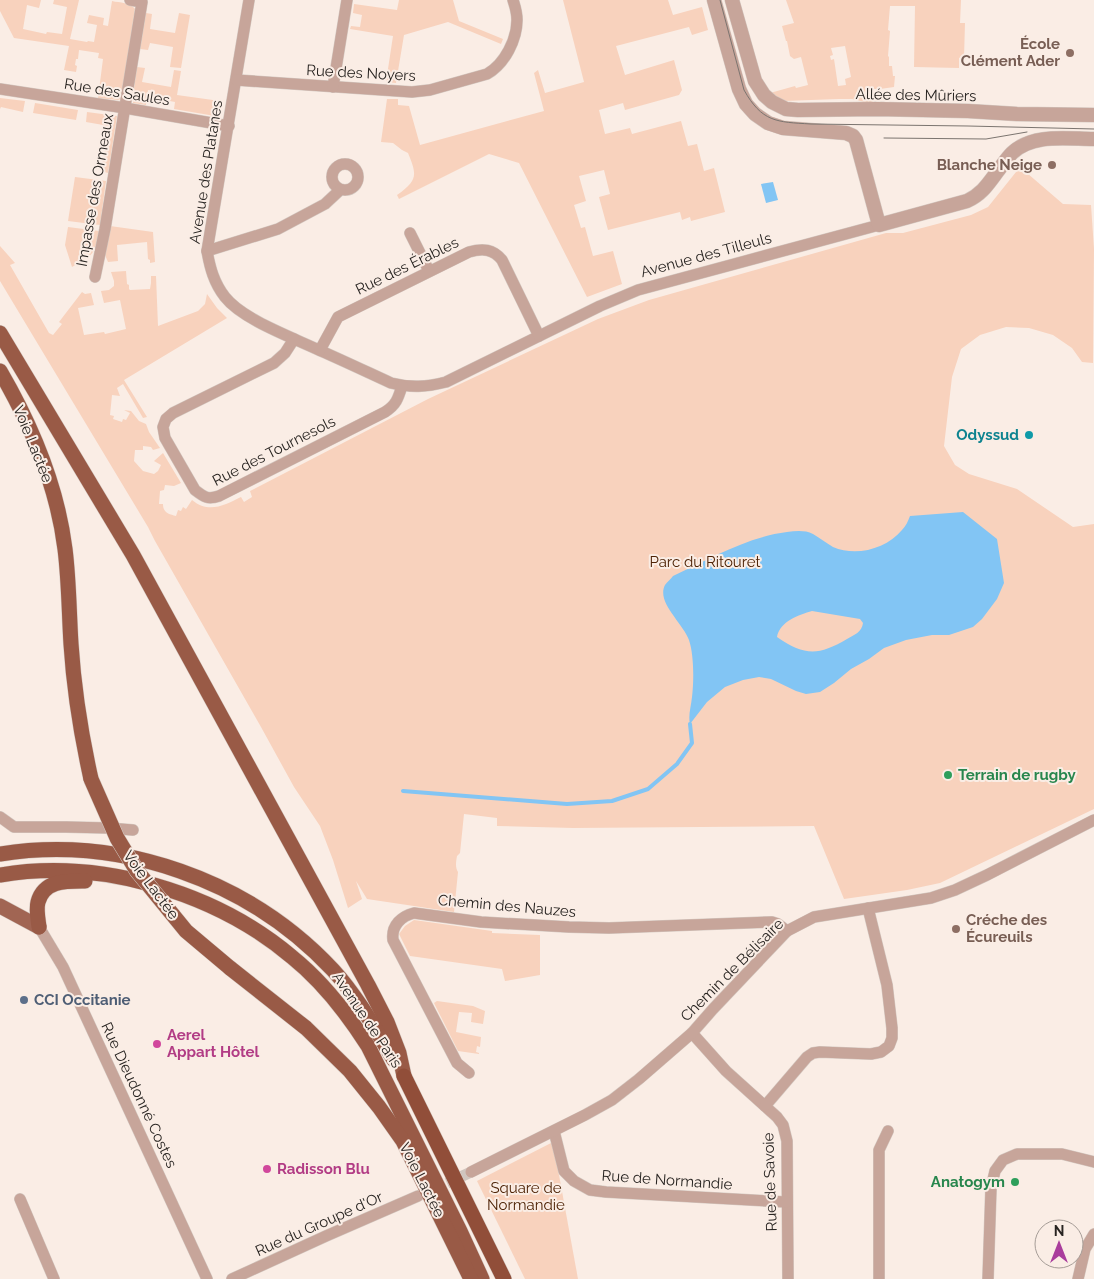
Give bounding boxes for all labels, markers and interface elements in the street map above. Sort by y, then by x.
place label: École Clément Ader [961,35,1060,70]
marker: École Clément Ader [1064,47,1076,59]
street label: Rue des Noyers [306,61,416,85]
street label: Rue des Saules [63,75,171,109]
street label: Allée des Mûriers [855,85,977,105]
street label: Avenue des Platanes [186,99,226,245]
street label: Impasse des Ormeaux [73,112,117,268]
place label: Blanche Neige [937,156,1042,174]
marker: Blanche Neige [1046,159,1058,171]
street label: Avenue des Tilleuls [639,229,773,281]
street label: Rue des Érables [353,233,461,299]
street label: Voie Lactée [9,403,57,485]
street label: Rue des Tournesols [209,412,339,490]
place label: Odyssud [956,426,1019,444]
marker: Odyssud [1023,429,1035,441]
park label: Parc du Ritouret [649,553,761,571]
place label: Terrain de rugby [958,766,1077,784]
marker: Terrain de rugby [942,769,954,781]
street label: Voie Lactée [119,847,183,923]
street label: Chemin des Nauzes [437,891,577,921]
place label: Créche des Écureuils [966,911,1047,946]
street label: Chemin de Bélisaire [677,915,787,1025]
marker: Créche des Écureuils [950,923,962,935]
street label: Avenue de Paris [328,969,406,1071]
place label: CCI Occitanie [34,991,131,1009]
marker: CCI Occitanie [18,994,30,1006]
street label: Rue Dieudonné Costes [97,1019,181,1171]
place label: Aerel Appart Hôtel [167,1026,260,1061]
marker: Aerel Appart Hôtel [151,1038,163,1050]
street label: Rue de Savoie [759,1132,781,1232]
street label: Voie Lactée [395,1140,449,1221]
place label: Radisson Blu [277,1160,370,1178]
marker: Radisson Blu [261,1163,273,1175]
street label: Rue de Normandie [601,1166,733,1194]
place label: Anatogym [931,1173,1005,1191]
marker: Anatogym [1009,1176,1021,1188]
park label: Square de Normandie [487,1179,565,1214]
street label: Rue du Groupe d'Or [253,1188,386,1260]
north arrow [1034,1219,1084,1269]
text: N [1054,1223,1064,1239]

